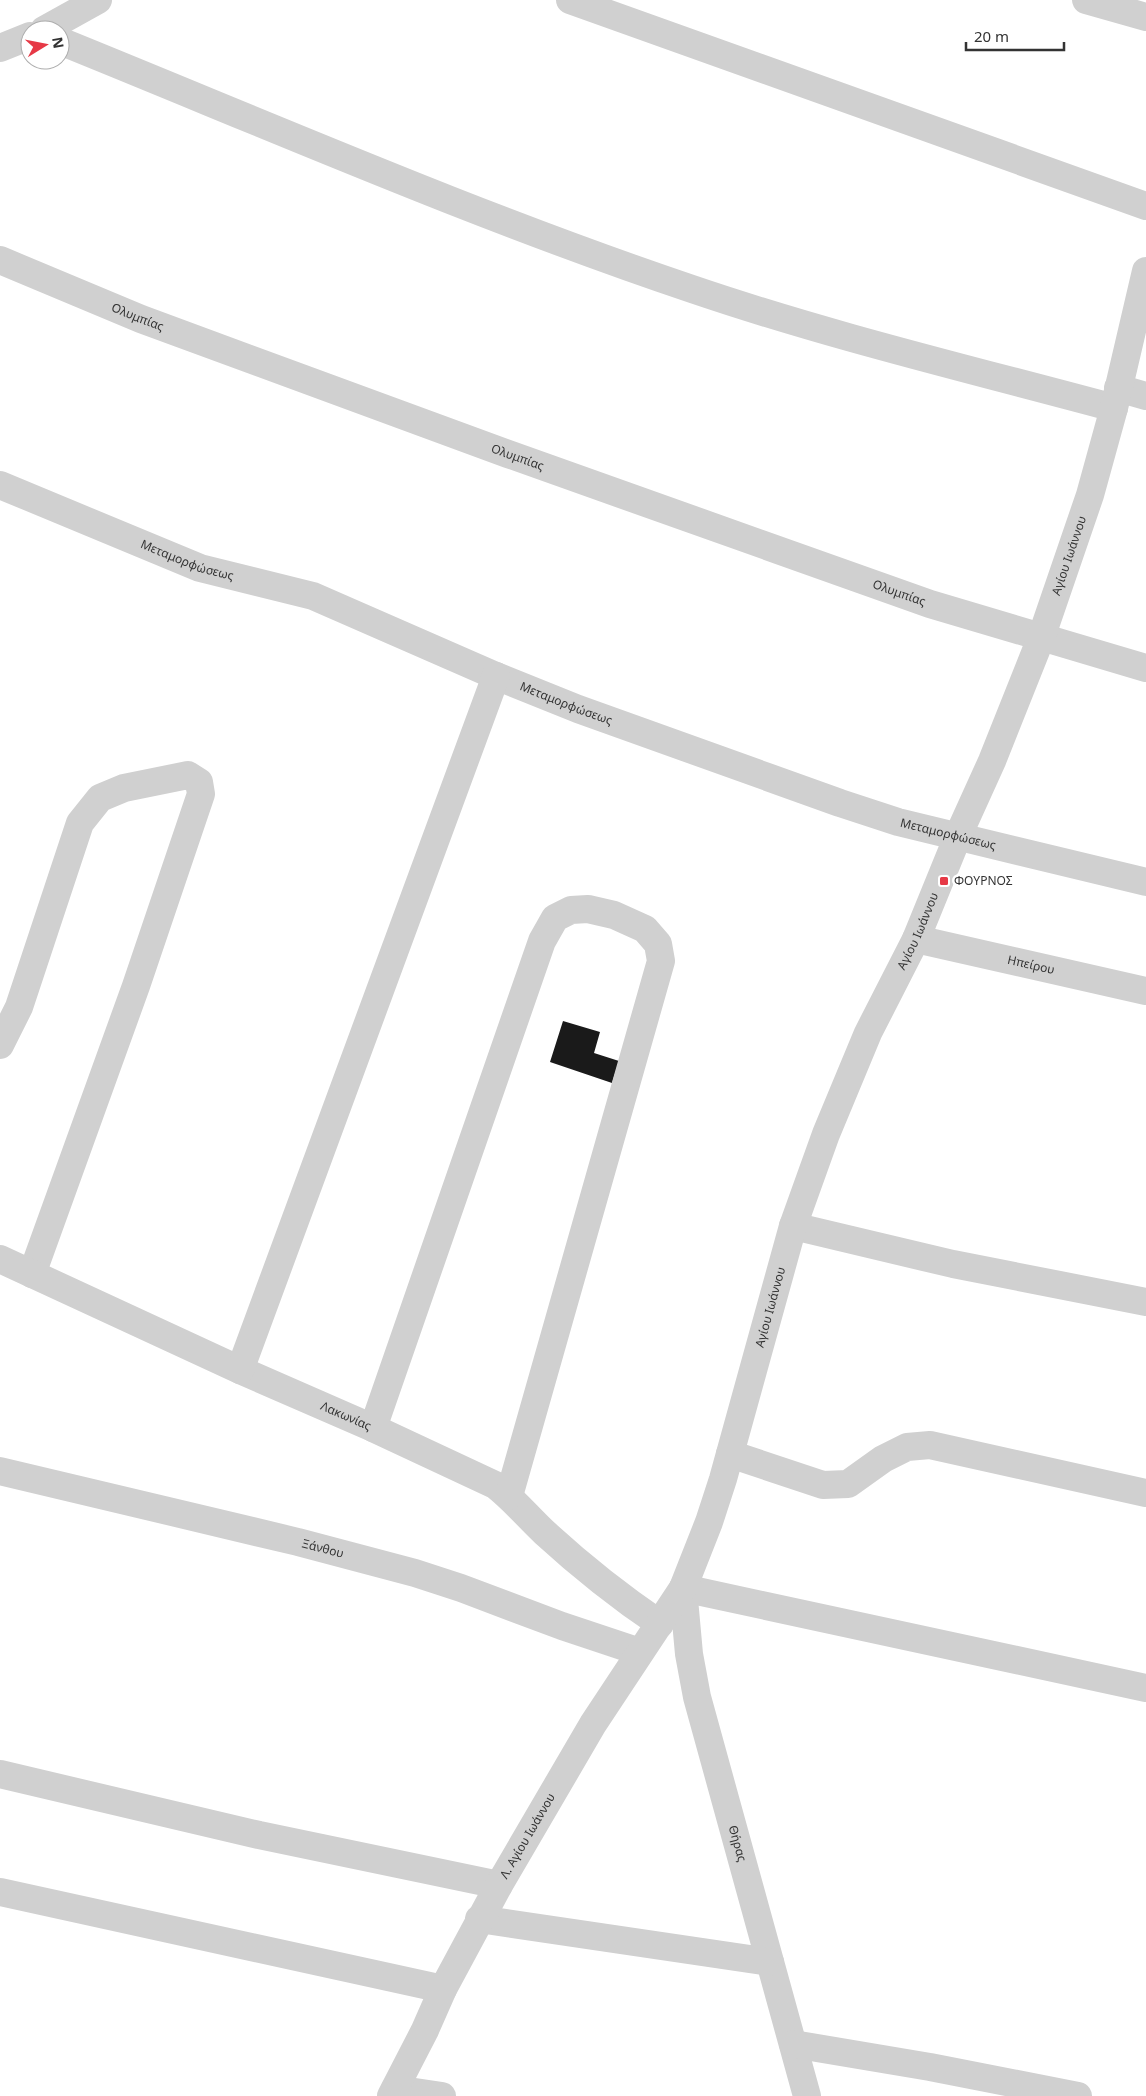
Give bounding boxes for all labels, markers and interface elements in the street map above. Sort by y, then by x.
north arrow [20,20,70,70]
scale bar [966,20,1064,52]
text: 20 m [974,26,1009,46]
text: N [48,35,69,50]
street label: Ολυμπίας [109,299,166,335]
street label: Ολυμπίας [489,440,547,474]
street label: Αγίου Ιωάννου [1047,513,1090,598]
street label: Μεταμορφώσεως [138,535,236,584]
street label: Ολυμπίας [871,575,928,610]
street label: Μεταμορφώσεως [517,677,615,729]
street label: Μεταμορφώσεως [899,814,998,853]
place label: ΦΟΥΡΝΟΣ [954,872,1013,889]
marker: ΦΟΥΡΝΟΣ [938,875,950,887]
street label: Αγίου Ιωάννου [893,890,942,972]
street label: Ηπείρου [1006,951,1057,978]
street label: Αγίου Ιωάννου [751,1265,789,1349]
street label: Λακωνίας [318,1397,374,1434]
street label: Ξάνθου [300,1534,346,1562]
street label: Λ. Αγίου Ιωάννου [496,1790,559,1882]
street label: Θήρας [725,1823,751,1864]

